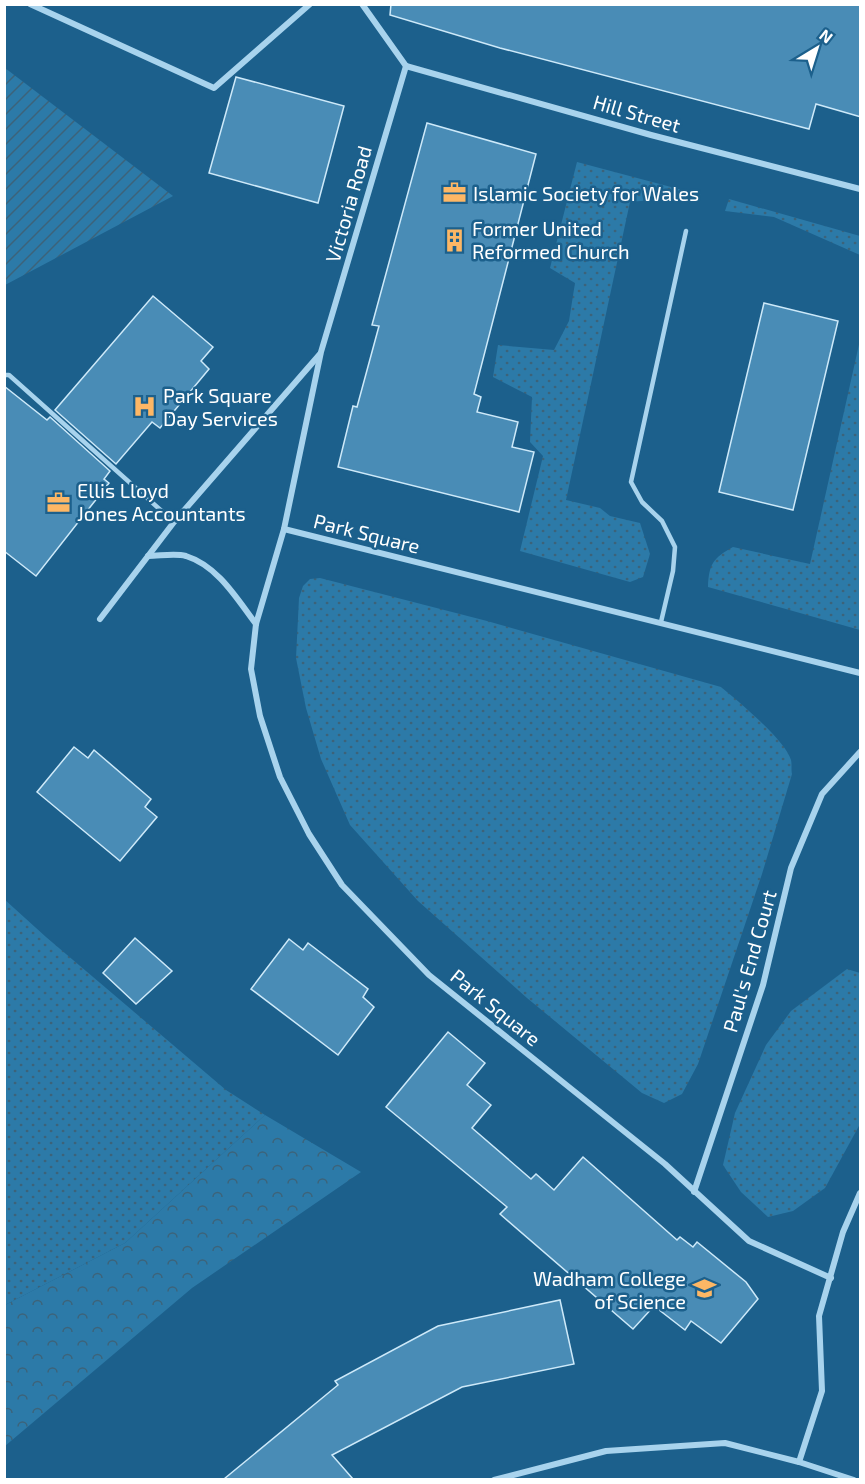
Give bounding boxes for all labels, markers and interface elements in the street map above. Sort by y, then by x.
north arrow [787,18,847,78]
text: N [816,25,837,47]
street label: Hill Street [591,89,684,137]
street label: Victoria Road [320,143,376,265]
office icon: Islamic Society for Wales [442,180,468,206]
place label: Islamic Society for Wales [473,181,699,205]
place label: Former United Reformed Church [472,216,630,263]
building icon: Former United Reformed Church [441,227,467,253]
place label: Park Square Day Services [163,383,278,430]
hospital icon: Park Square Day Services [132,394,158,420]
place label: Ellis Lloyd Jones Accountants [77,478,246,525]
office icon: Ellis Lloyd Jones Accountants [46,489,72,515]
street label: Park Square [311,508,423,558]
street label: Paul's End Court [717,887,781,1035]
street label: Park Square [446,963,546,1051]
place label: Wadham College of Science [533,1266,686,1313]
school or university icon: Wadham College of Science [691,1276,717,1302]

